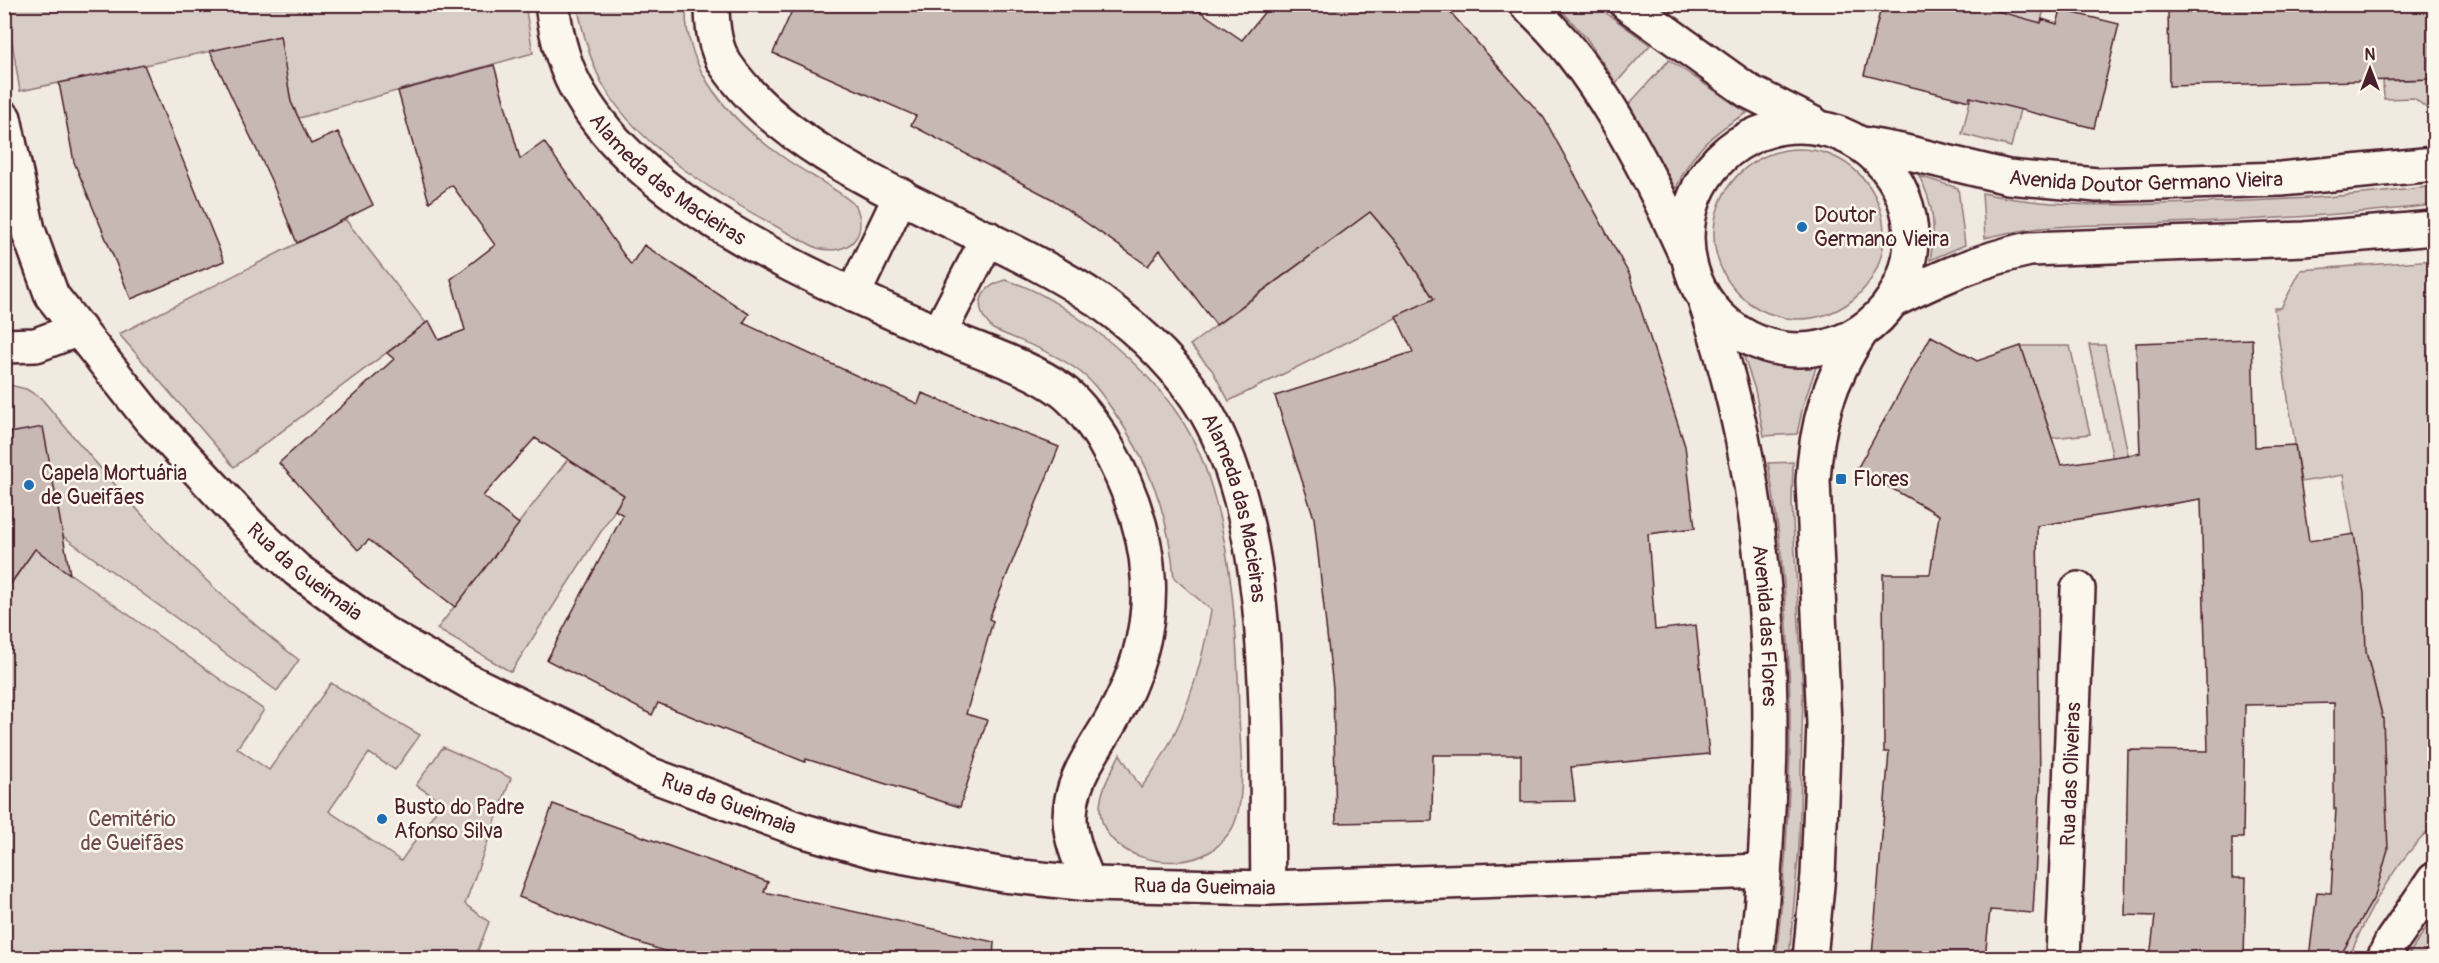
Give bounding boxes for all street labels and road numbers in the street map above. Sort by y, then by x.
street label: Alameda das Macieiras [583,108,752,252]
street label: Avenida Doutor Germano Vieira [2008,164,2283,199]
street label: Alameda das Macieiras [1195,408,1272,605]
street label: Rua da Gueimaia [241,517,368,627]
street label: Avenida das Flores [1746,543,1783,707]
street label: Rua das Oliveiras [2055,701,2087,847]
street label: Rua da Gueimaia [658,767,800,841]
street label: Rua da Gueimaia [1133,872,1276,902]

